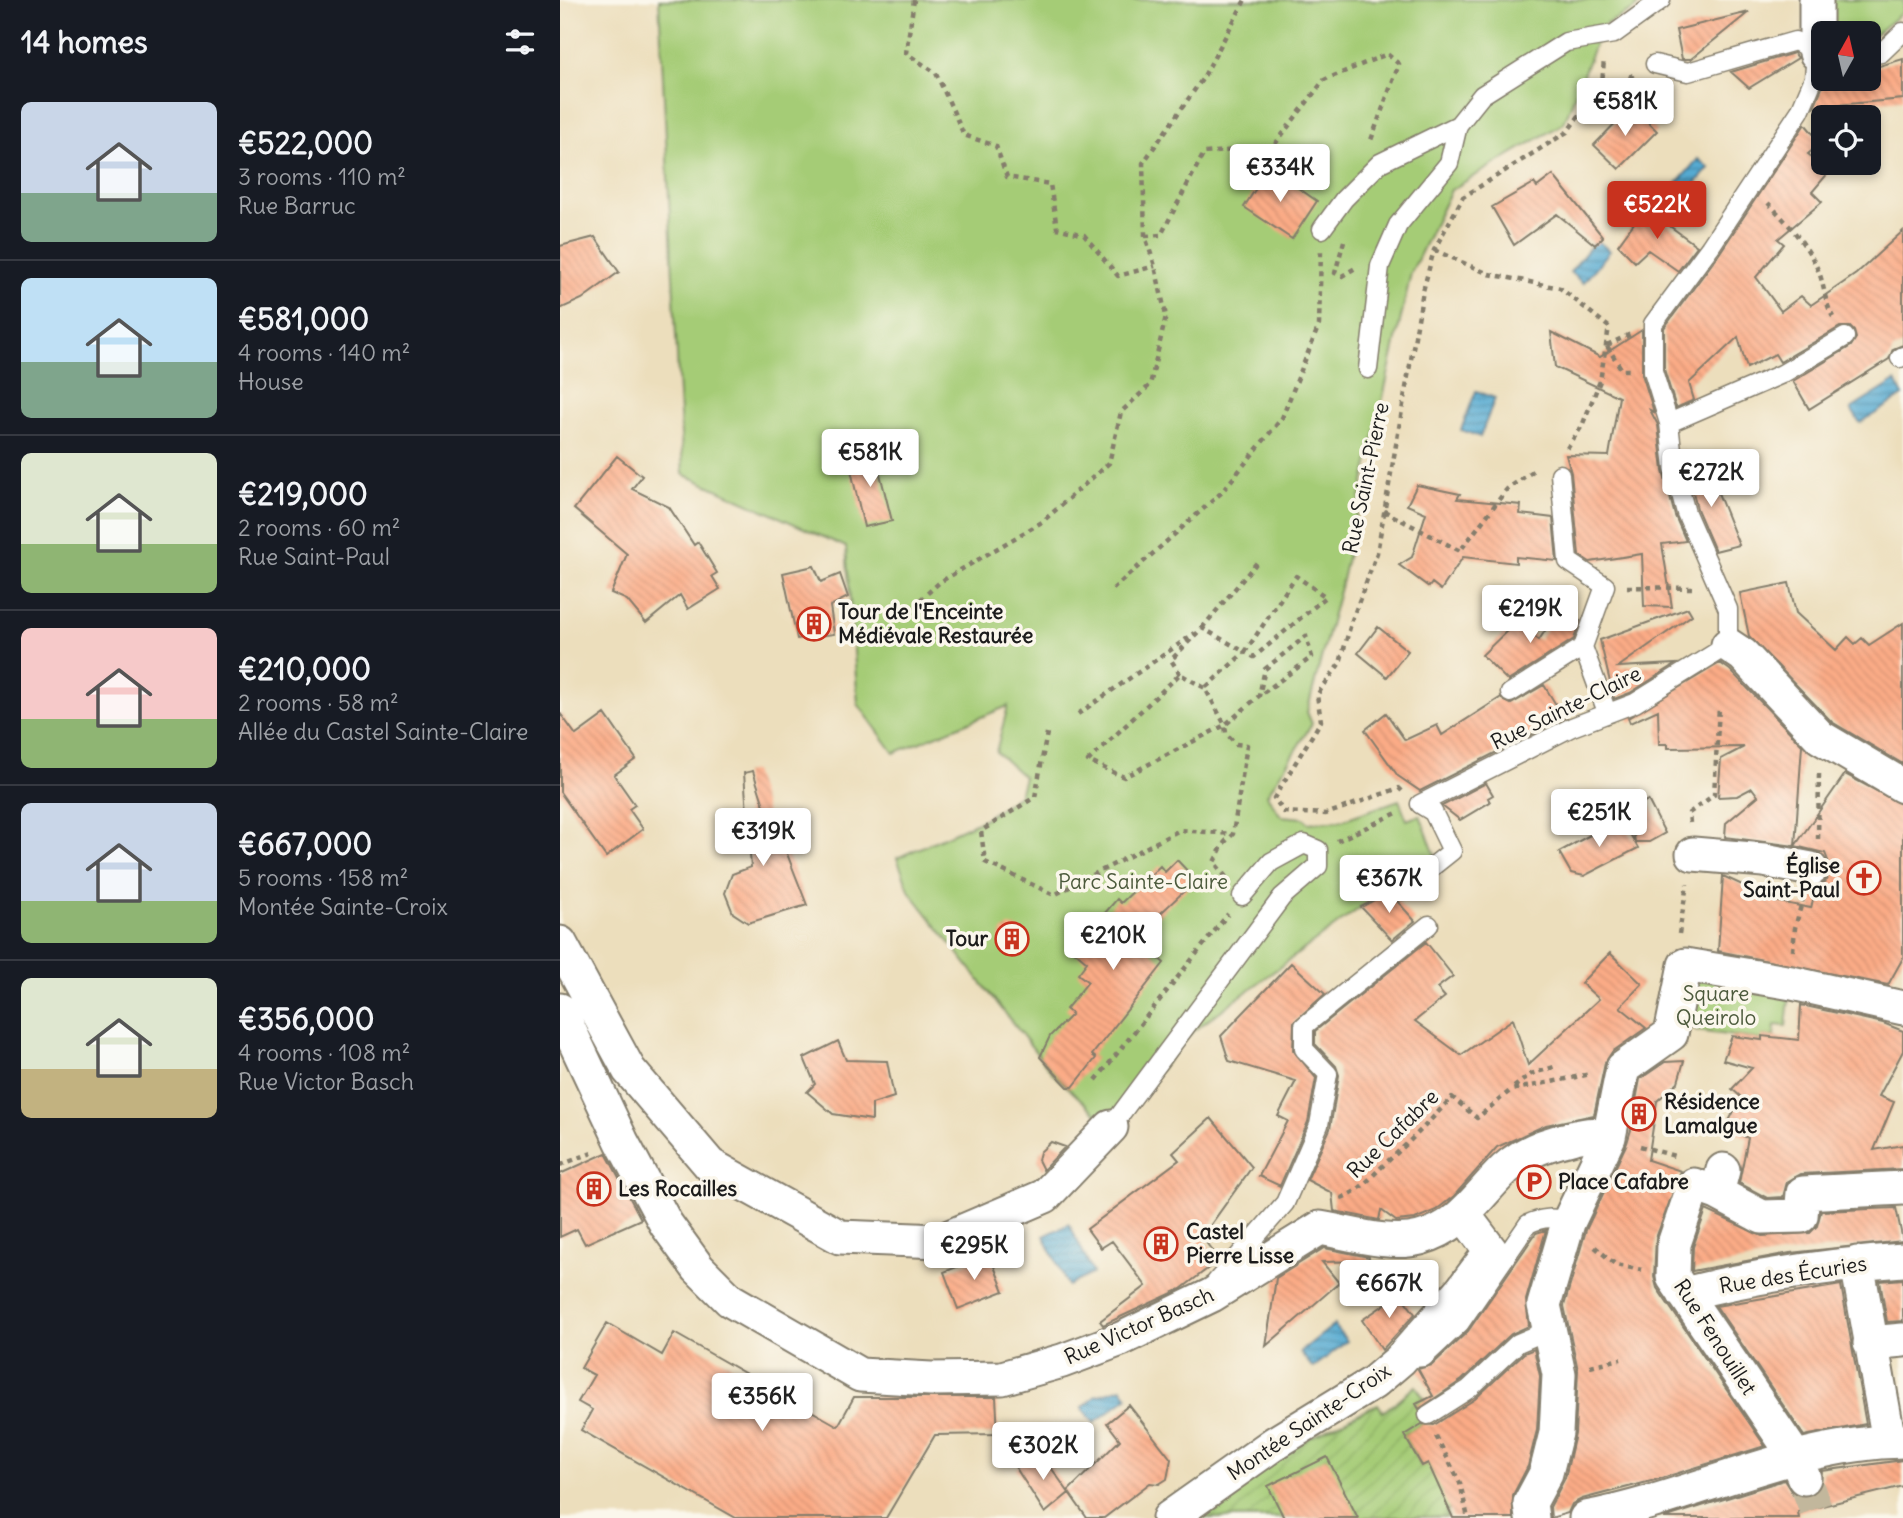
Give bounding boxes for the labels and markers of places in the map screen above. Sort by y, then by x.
pin: €581K [1576,78,1674,138]
pin: €334K [1231,144,1329,204]
pin: €522K [1608,182,1706,241]
pin: €581K [821,430,919,489]
pin: €272K [1662,449,1760,509]
pin: €219K [1481,586,1579,645]
place label: Tour de l'Enceinte Médiévale Restaurée [838,598,1033,649]
building icon: Tour de l'Enceinte Médiévale Restaurée [795,605,833,643]
pin: €251K [1550,790,1648,849]
pin: €319K [714,808,812,868]
place label: Église Saint-Paul [1743,851,1840,903]
pin: €367K [1340,856,1438,915]
church icon: Église Saint-Paul [1845,859,1883,897]
pin: €210K [1064,912,1162,972]
building icon: Tour [993,920,1031,958]
place label: Tour [946,925,988,952]
place label: Résidence Lamalgue [1664,1088,1760,1139]
building icon: Résidence Lamalgue [1620,1095,1658,1133]
parking icon: Place Cafabre [1515,1163,1553,1201]
place label: Place Cafabre [1558,1168,1689,1195]
building icon: Les Rocailles [575,1170,613,1208]
place label: Les Rocailles [618,1175,738,1202]
place label: Castel Pierre Lisse [1186,1218,1294,1269]
pin: €295K [925,1222,1023,1282]
building icon: Castel Pierre Lisse [1142,1225,1180,1263]
pin: €667K [1340,1260,1438,1320]
pin: €356K [713,1374,811,1433]
pin: €302K [994,1422,1092,1482]

